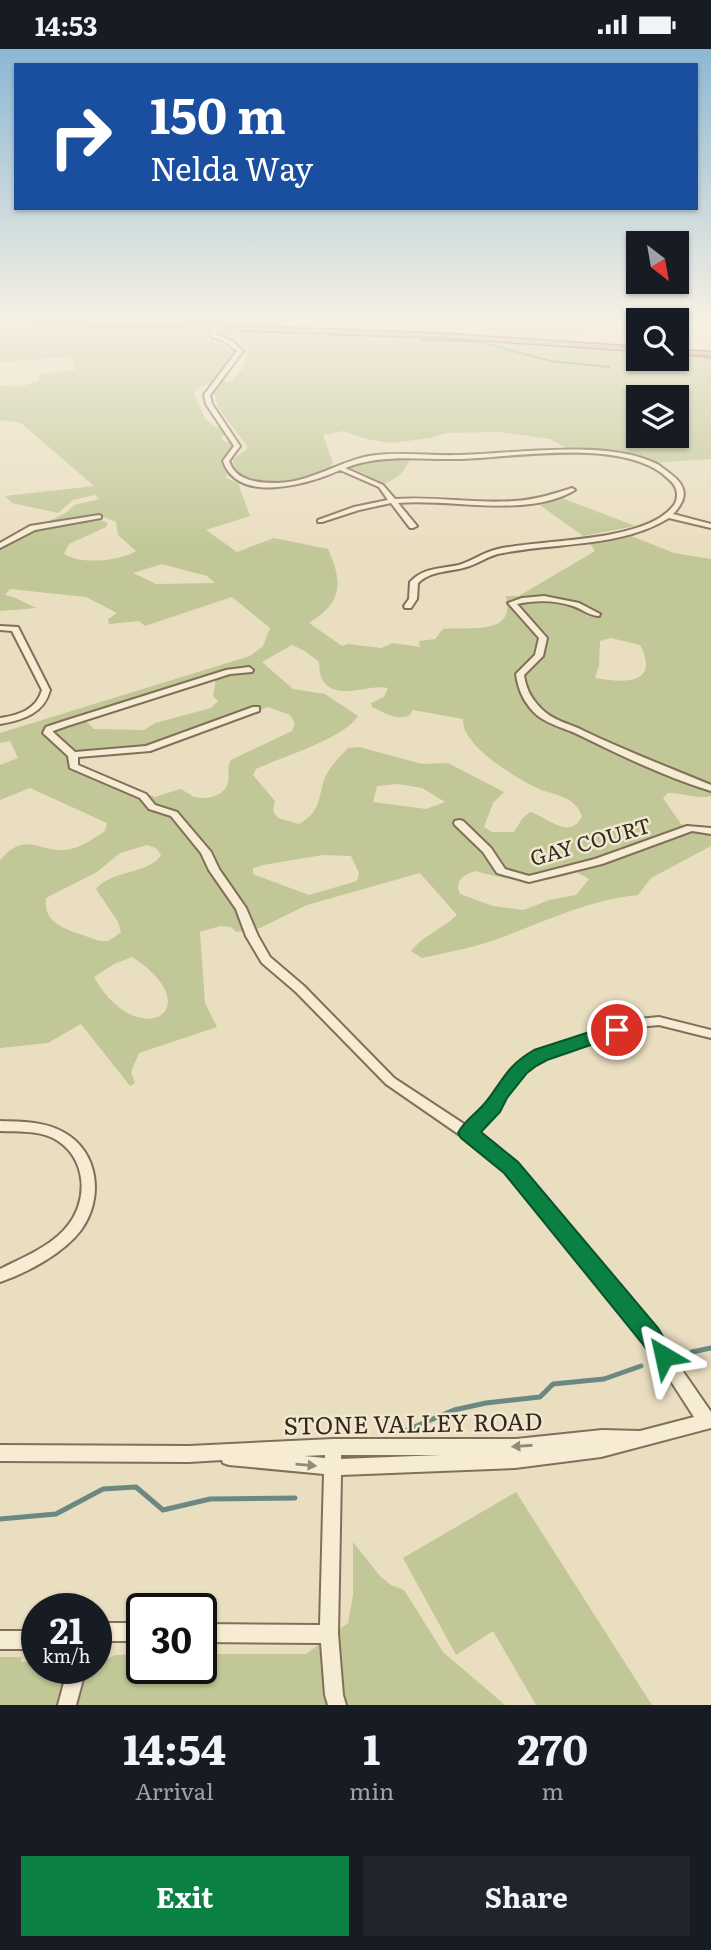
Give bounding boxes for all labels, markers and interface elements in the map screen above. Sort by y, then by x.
text: 14:53 [35,5,97,44]
text: 150 m [150,76,286,149]
icon: right [35,91,126,182]
text: Nelda Way [150,143,313,191]
north arrow [626,231,690,294]
map controls [626,231,689,448]
button: search [626,308,689,371]
button: layers [626,385,689,448]
street label: GAY COURT [526,808,654,872]
pin [587,1000,647,1060]
icon: arrive [598,1011,636,1049]
position arrow [627,1319,701,1393]
street label: STONE VALLEY ROAD [283,1402,543,1442]
one-way arrow [511,1441,533,1452]
one-way arrow [295,1459,317,1470]
speed limit sign: 30 [126,1593,217,1684]
text: 21 [50,1603,83,1655]
text: km/h [43,1642,90,1669]
text: 14:54 [123,1716,226,1778]
text: 1 [363,1716,380,1778]
text: 270 [517,1716,588,1778]
text: Arrival [135,1773,214,1807]
text: min [349,1773,394,1807]
text: m [542,1773,564,1807]
button: Exit [21,1856,349,1936]
button: Share [363,1856,690,1936]

